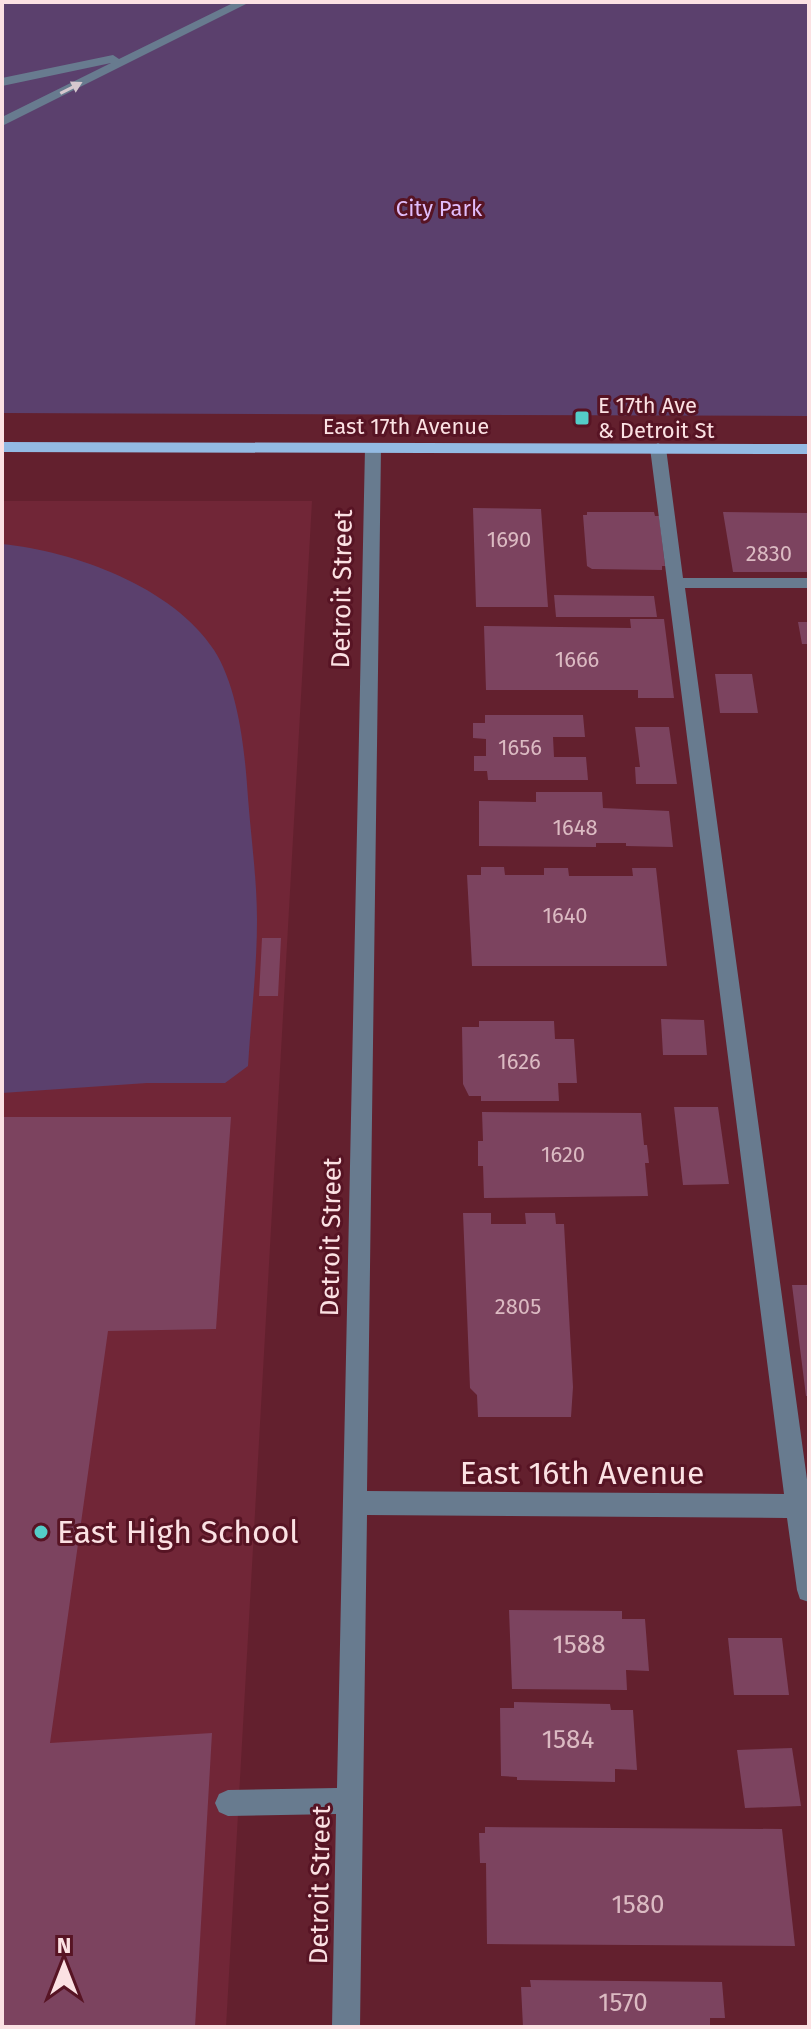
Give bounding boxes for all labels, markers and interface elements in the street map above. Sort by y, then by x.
one-way arrow [60,81,83,95]
park label: City Park [396,195,483,222]
place label: E 17th Ave & Detroit St [598,392,715,444]
marker: E 17th Ave & Detroit St [573,409,591,427]
street label: East 17th Avenue [323,413,489,440]
street label: Detroit Street [325,509,359,669]
house number: 1690 [487,526,531,553]
house number: 2830 [746,540,792,567]
house number: 1666 [555,646,599,673]
house number: 1656 [498,734,542,761]
house number: 1648 [552,814,598,841]
house number: 1640 [542,902,588,929]
house number: 1626 [497,1048,541,1075]
house number: 1620 [541,1141,585,1168]
street label: Detroit Street [314,1157,348,1317]
house number: 2805 [495,1293,541,1320]
street label: East 16th Avenue [460,1454,704,1492]
place label: East High School [57,1513,299,1551]
marker: East High School [32,1523,50,1541]
house number: 1588 [553,1629,605,1660]
house number: 1584 [542,1724,594,1755]
street label: Detroit Street [303,1805,337,1965]
house number: 1580 [611,1889,665,1920]
north arrow [24,1925,104,2005]
text: N [57,1932,71,1959]
house number: 1570 [598,1987,648,2018]

